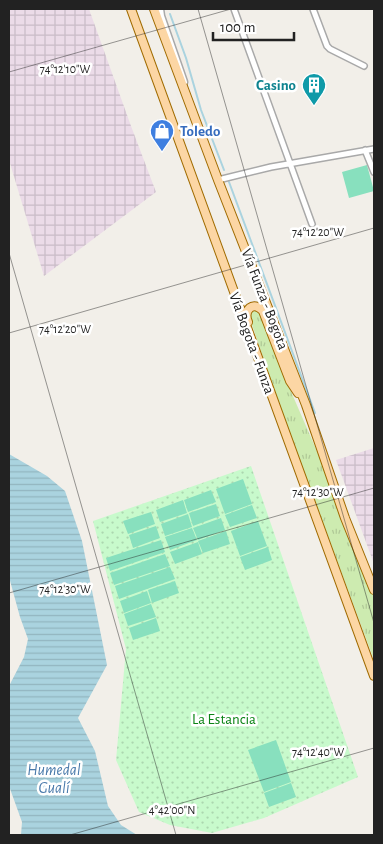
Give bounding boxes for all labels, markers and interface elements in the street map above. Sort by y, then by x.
scale bar [213,10,294,42]
text: 100 m [220,20,255,35]
text: 74°12'10"W [40,63,91,75]
building icon: Casino [301,72,327,106]
place label: Casino [256,78,296,93]
shop icon: Toledo [149,118,175,152]
place label: Toledo [180,124,220,139]
text: 74°12'20"W [292,226,344,238]
street label: Vía Funza - Bogota [238,247,291,352]
street label: Vía Bogota - Funza [226,290,277,396]
text: 74°12'20"W [39,323,91,335]
text: 74°12'30"W [292,486,344,498]
text: 74°12'30"W [39,583,91,595]
park label: La Estancia [192,712,256,727]
text: 74°12'40"W [292,746,344,758]
water label: Humedal Gualí [27,762,81,796]
text: 4°42'00"N [149,804,195,816]

